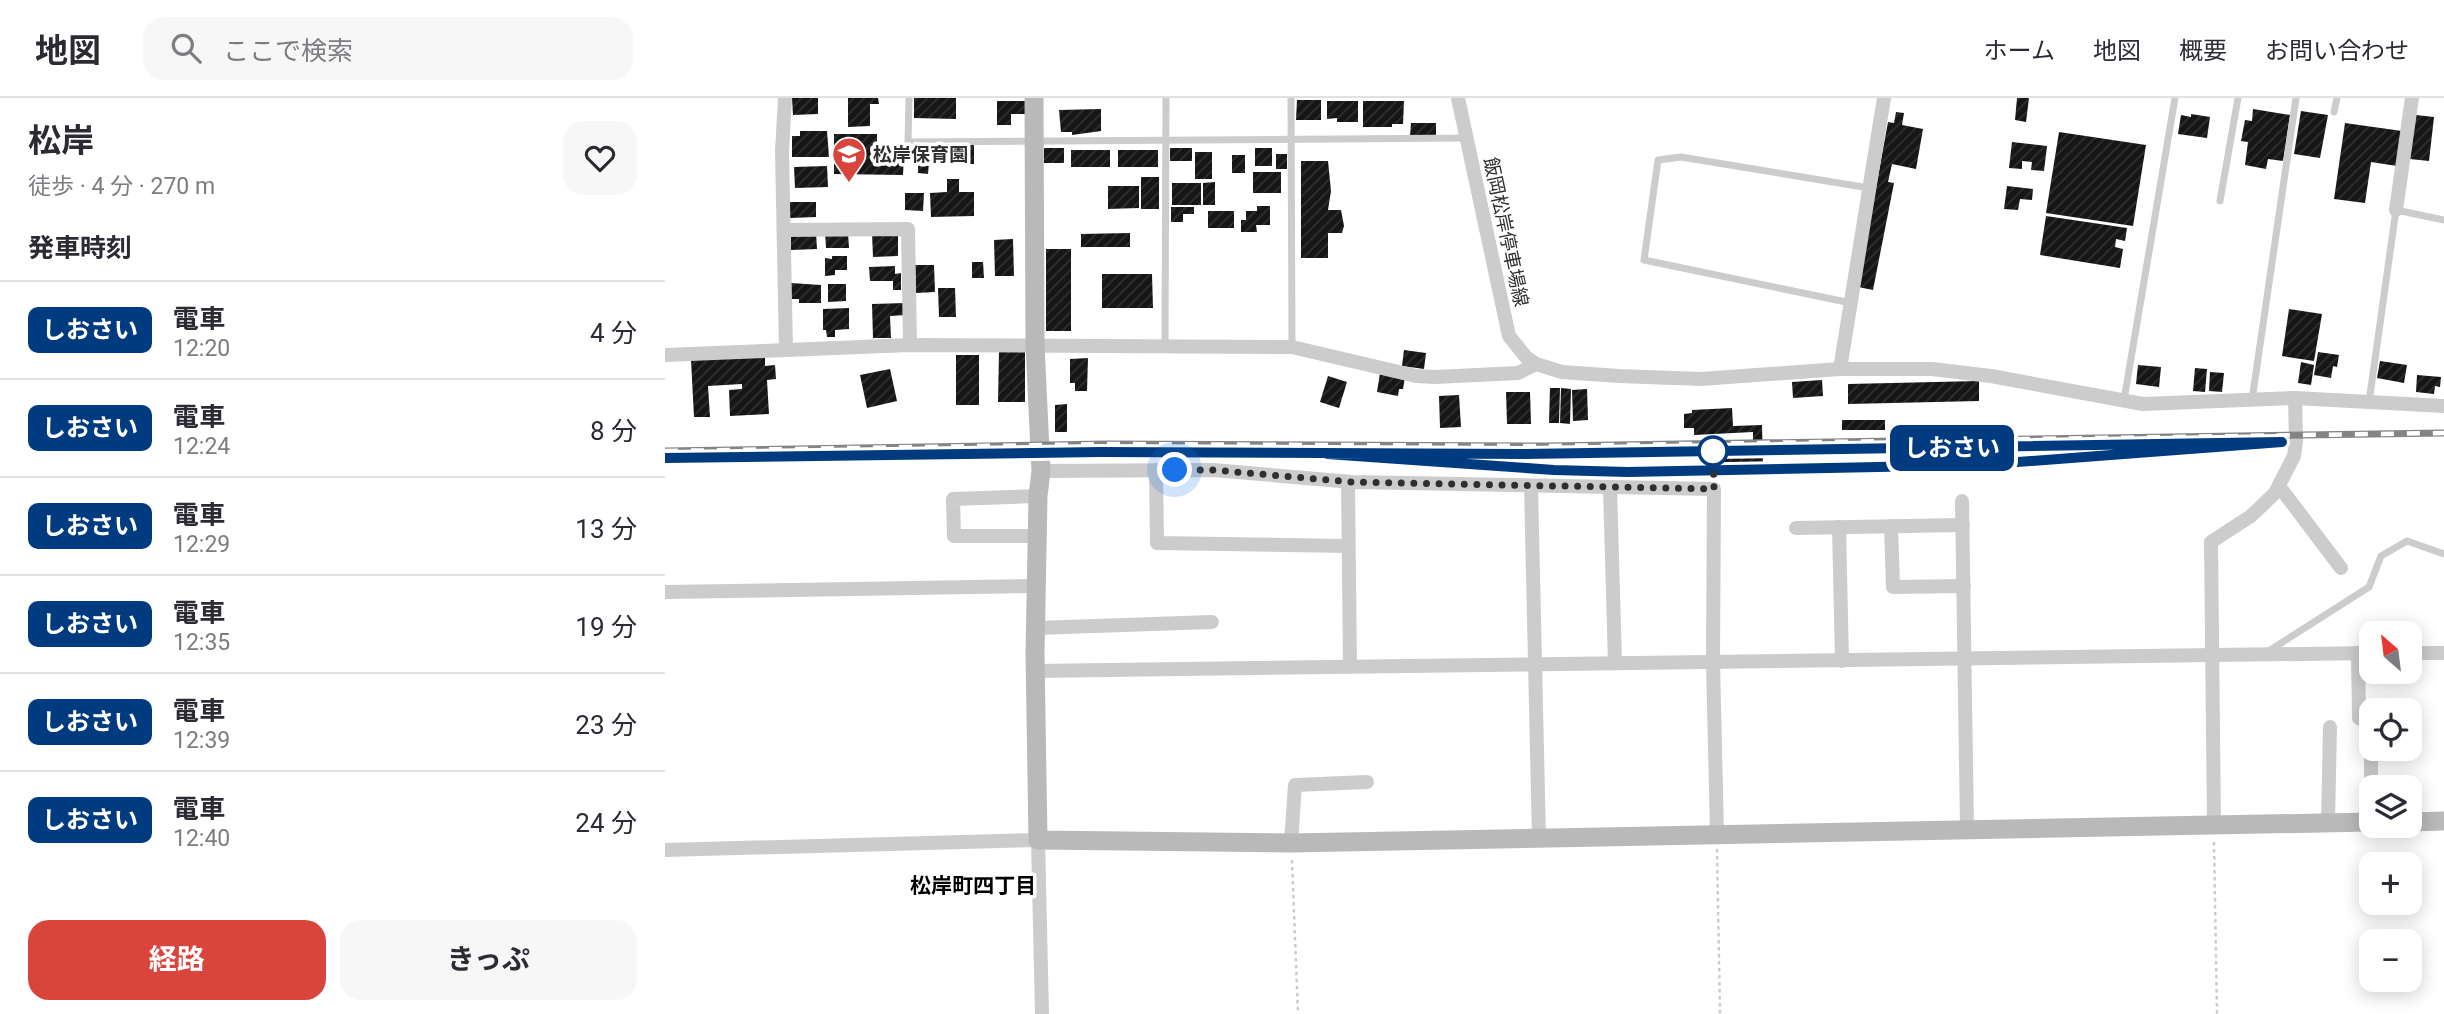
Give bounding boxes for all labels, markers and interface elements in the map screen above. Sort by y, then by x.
search box [143,17,633,80]
icon: search [167,29,205,67]
text: 地図 [35,31,101,70]
text: ここで検索 [223,36,353,66]
text: ホーム [1984,37,2055,65]
text: 地図 [2093,37,2141,65]
text: 概要 [2179,37,2227,65]
text: お問い合わせ [2265,37,2409,65]
text: 松岸 [28,121,94,160]
button: heart [563,121,637,195]
school or university icon: 松岸保育園 [830,135,868,184]
place label: 松岸保育園 [873,143,968,166]
street label: 飯岡松岸停車場線 [1479,155,1533,309]
text: 徒歩 · 4 分 · 270 m [28,173,215,200]
text: 発車時刻 [28,233,132,263]
text: 電車 [173,304,225,334]
text: しおさい [42,316,138,344]
text: 4 分 [590,318,637,348]
text: 12:20 [173,335,230,362]
text: 電車 [173,402,225,432]
text: しおさい [42,414,138,442]
text: 8 分 [590,416,637,446]
line badge: しおさい [1903,425,2001,471]
text: 12:24 [173,433,230,460]
text: しおさい [1904,434,2000,462]
unlabelled marker [1698,436,1728,466]
your location [1157,452,1192,487]
text: 電車 [173,500,225,530]
text: しおさい [42,512,138,540]
text: 13 分 [575,514,637,544]
text: 12:29 [173,531,230,558]
text: 電車 [173,598,225,628]
text: しおさい [42,610,138,638]
text: 19 分 [575,612,637,642]
north arrow [2359,621,2422,684]
map controls [2359,621,2422,992]
text: 12:35 [173,629,230,656]
text: 電車 [173,696,225,726]
button: locate [2359,698,2422,761]
text: しおさい [42,708,138,736]
text: 23 分 [575,710,637,740]
text: 12:39 [173,727,230,754]
button: layers [2359,775,2422,838]
text: 電車 [173,794,225,824]
text: しおさい [42,806,138,834]
text: 24 分 [575,808,637,838]
text: 12:40 [173,825,230,852]
button: + [2359,852,2422,915]
district label: 松岸町四丁目 [910,874,1036,898]
button: 経路 [28,920,326,1000]
button: きっぷ [340,920,637,1000]
button: − [2359,929,2422,992]

